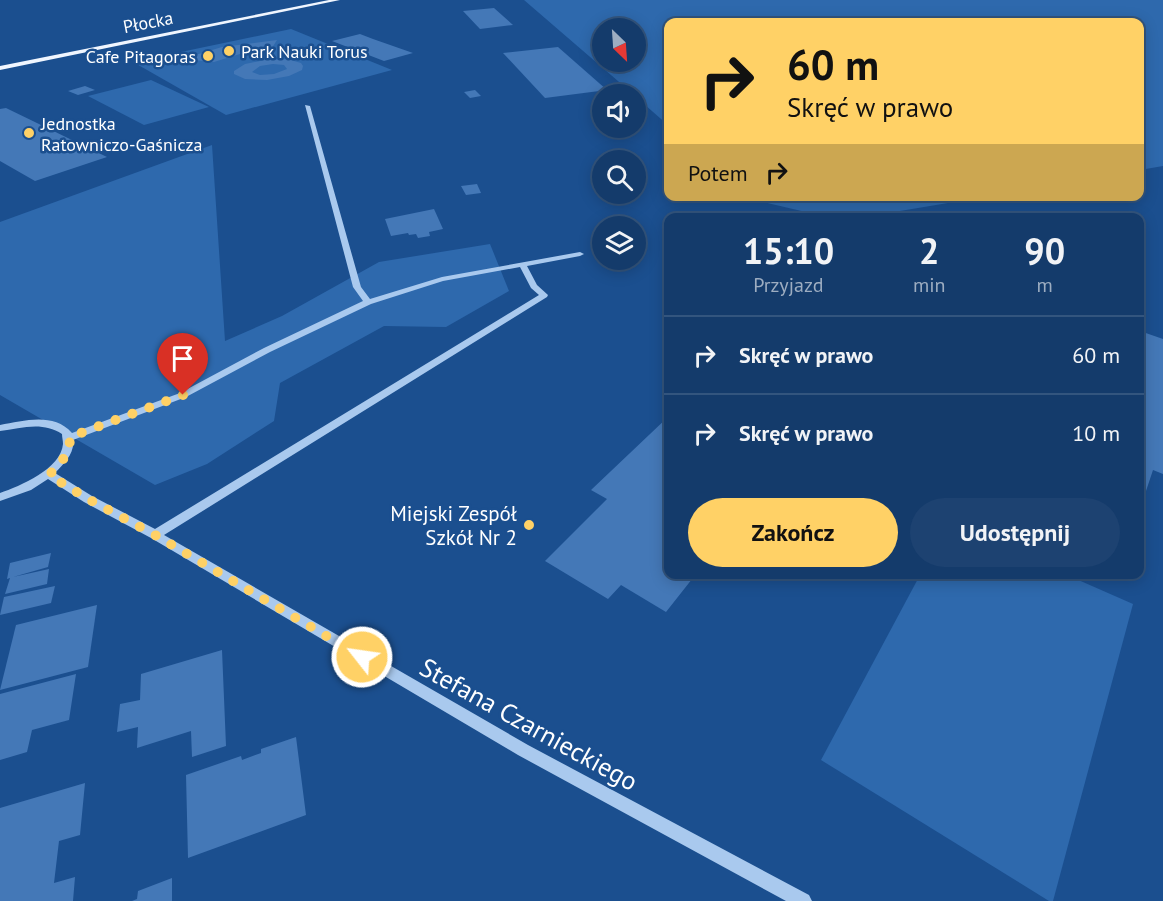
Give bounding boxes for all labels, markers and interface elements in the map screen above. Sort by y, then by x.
street label: Płocka [121,6,175,38]
north arrow [592,18,646,72]
map controls [592,18,646,270]
text: 60 m [787,37,879,92]
place label: Park Nauki Torus [241,40,368,63]
icon: right [688,42,766,120]
marker: Park Nauki Torus [222,44,236,58]
place label: Cafe Pitagoras [86,45,196,68]
marker: Cafe Pitagoras [201,49,215,63]
button: sound [592,84,646,138]
text: Skręć w prawo [787,90,953,124]
place label: Jednostka Ratowniczo-Gaśnicza [40,112,202,156]
marker: Jednostka Ratowniczo-Gaśnicza [22,126,36,140]
button: search [592,150,646,204]
icon: right [760,156,793,189]
text: Potem [688,159,748,187]
button: layers [592,216,646,270]
text: 15:10 [743,227,834,274]
text: 2 [919,227,939,274]
text: 90 [1024,227,1065,274]
text: Przyjazd [753,272,824,298]
text: min [913,272,946,298]
text: m [1037,272,1053,298]
pin [157,333,208,395]
icon: right [688,339,721,372]
text: Skręć w prawo [739,341,873,369]
text: 60 m [1072,341,1120,369]
icon: arrive [166,342,199,375]
icon: right [688,417,721,450]
text: Skręć w prawo [739,419,873,447]
text: 10 m [1072,419,1120,447]
button: Zakończ [688,498,898,567]
button: Udostępnij [910,498,1120,567]
place label: Miejski Zespół Szkół Nr 2 [390,500,517,551]
marker: Miejski Zespół Szkół Nr 2 [522,518,536,532]
position arrow [330,625,394,689]
street label: Stefana Czarnieckiego [414,650,644,798]

